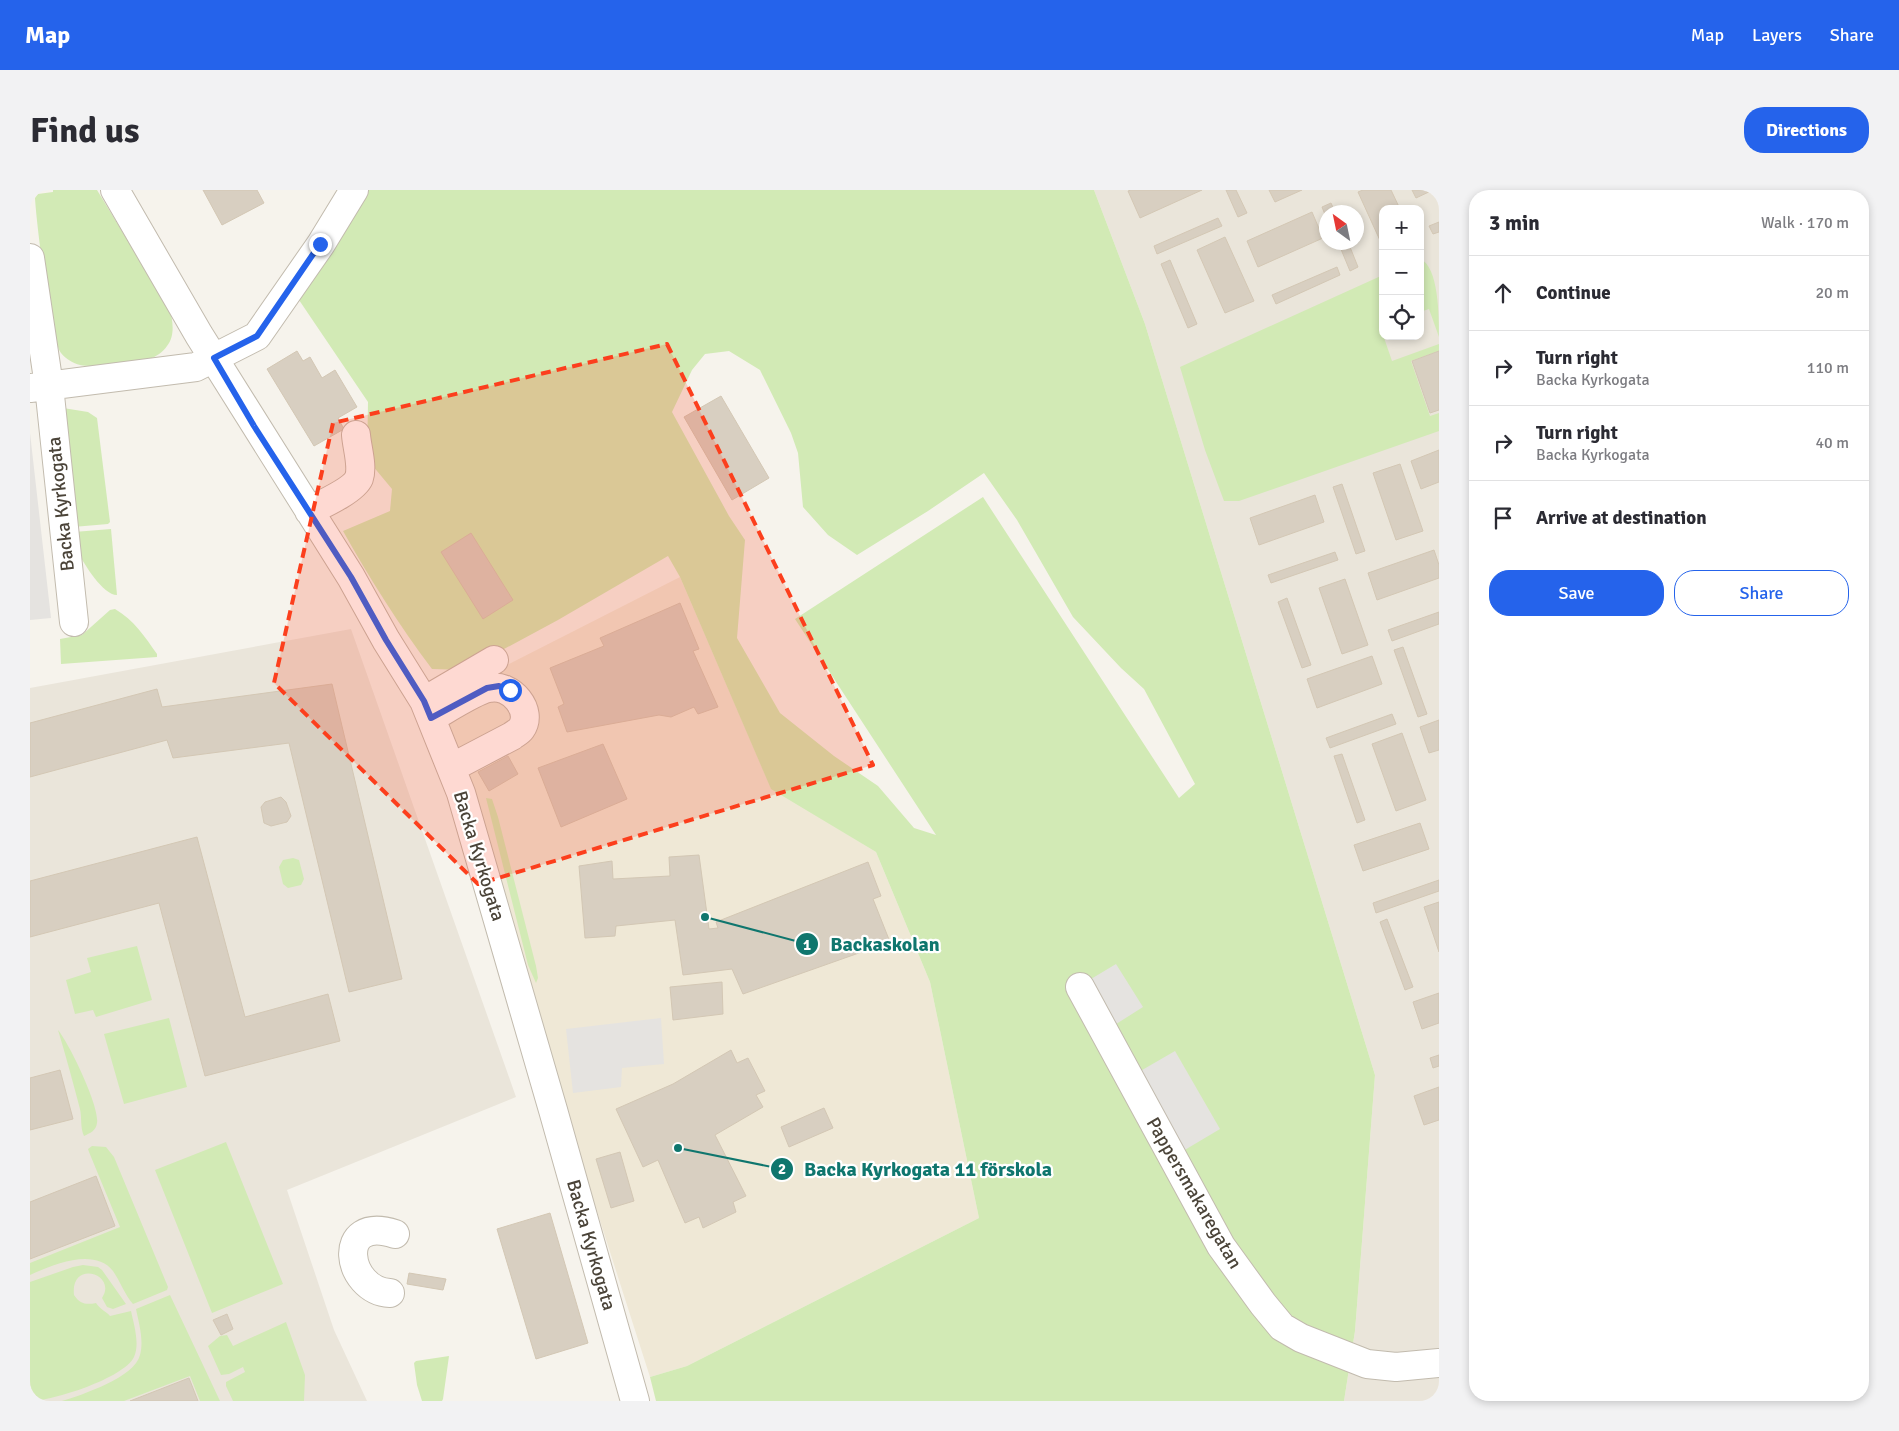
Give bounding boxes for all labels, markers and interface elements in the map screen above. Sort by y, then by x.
text: Map [25,20,70,50]
text: Map [1691,24,1724,46]
text: Layers [1752,24,1802,46]
text: Share [1830,24,1874,46]
button: Directions [1744,107,1869,153]
text: Find us [30,109,140,152]
north arrow [1319,205,1364,250]
map controls [1379,205,1424,340]
button: + [1379,205,1424,250]
text: 3 min [1489,210,1540,236]
text: Walk · 170 m [1761,213,1849,233]
route end [309,233,332,256]
button: − [1379,250,1424,295]
icon: ahead [1489,279,1517,307]
text: Continue [1536,281,1611,305]
text: 20 m [1815,283,1849,303]
button: locate [1379,295,1424,340]
text: Turn right [1536,346,1618,370]
icon: right [1489,354,1517,382]
text: 110 m [1807,358,1849,378]
text: Backa Kyrkogata [1536,370,1650,390]
text: Turn right [1536,421,1618,445]
icon: right [1489,429,1517,457]
text: 40 m [1815,433,1849,453]
street label: Backa Kyrkogata [42,436,80,572]
text: Backa Kyrkogata [1536,445,1650,465]
icon: arrive [1489,504,1517,532]
text: Arrive at destination [1536,506,1707,530]
button: Save [1489,570,1664,616]
button: Share [1674,570,1849,616]
route start [499,679,522,702]
street label: Backa Kyrkogata [448,788,510,924]
callout: Backaskolan [795,927,950,962]
text: Backaskolan [830,932,940,957]
text: 1 [803,936,811,954]
street label: Pappersmakaregatan [1141,1113,1247,1273]
callout: Backa Kyrkogata 11 förskola [769,1151,1062,1186]
text: Backa Kyrkogata 11 förskola [804,1157,1052,1182]
text: 2 [778,1160,786,1178]
street label: Backa Kyrkogata [561,1177,621,1313]

